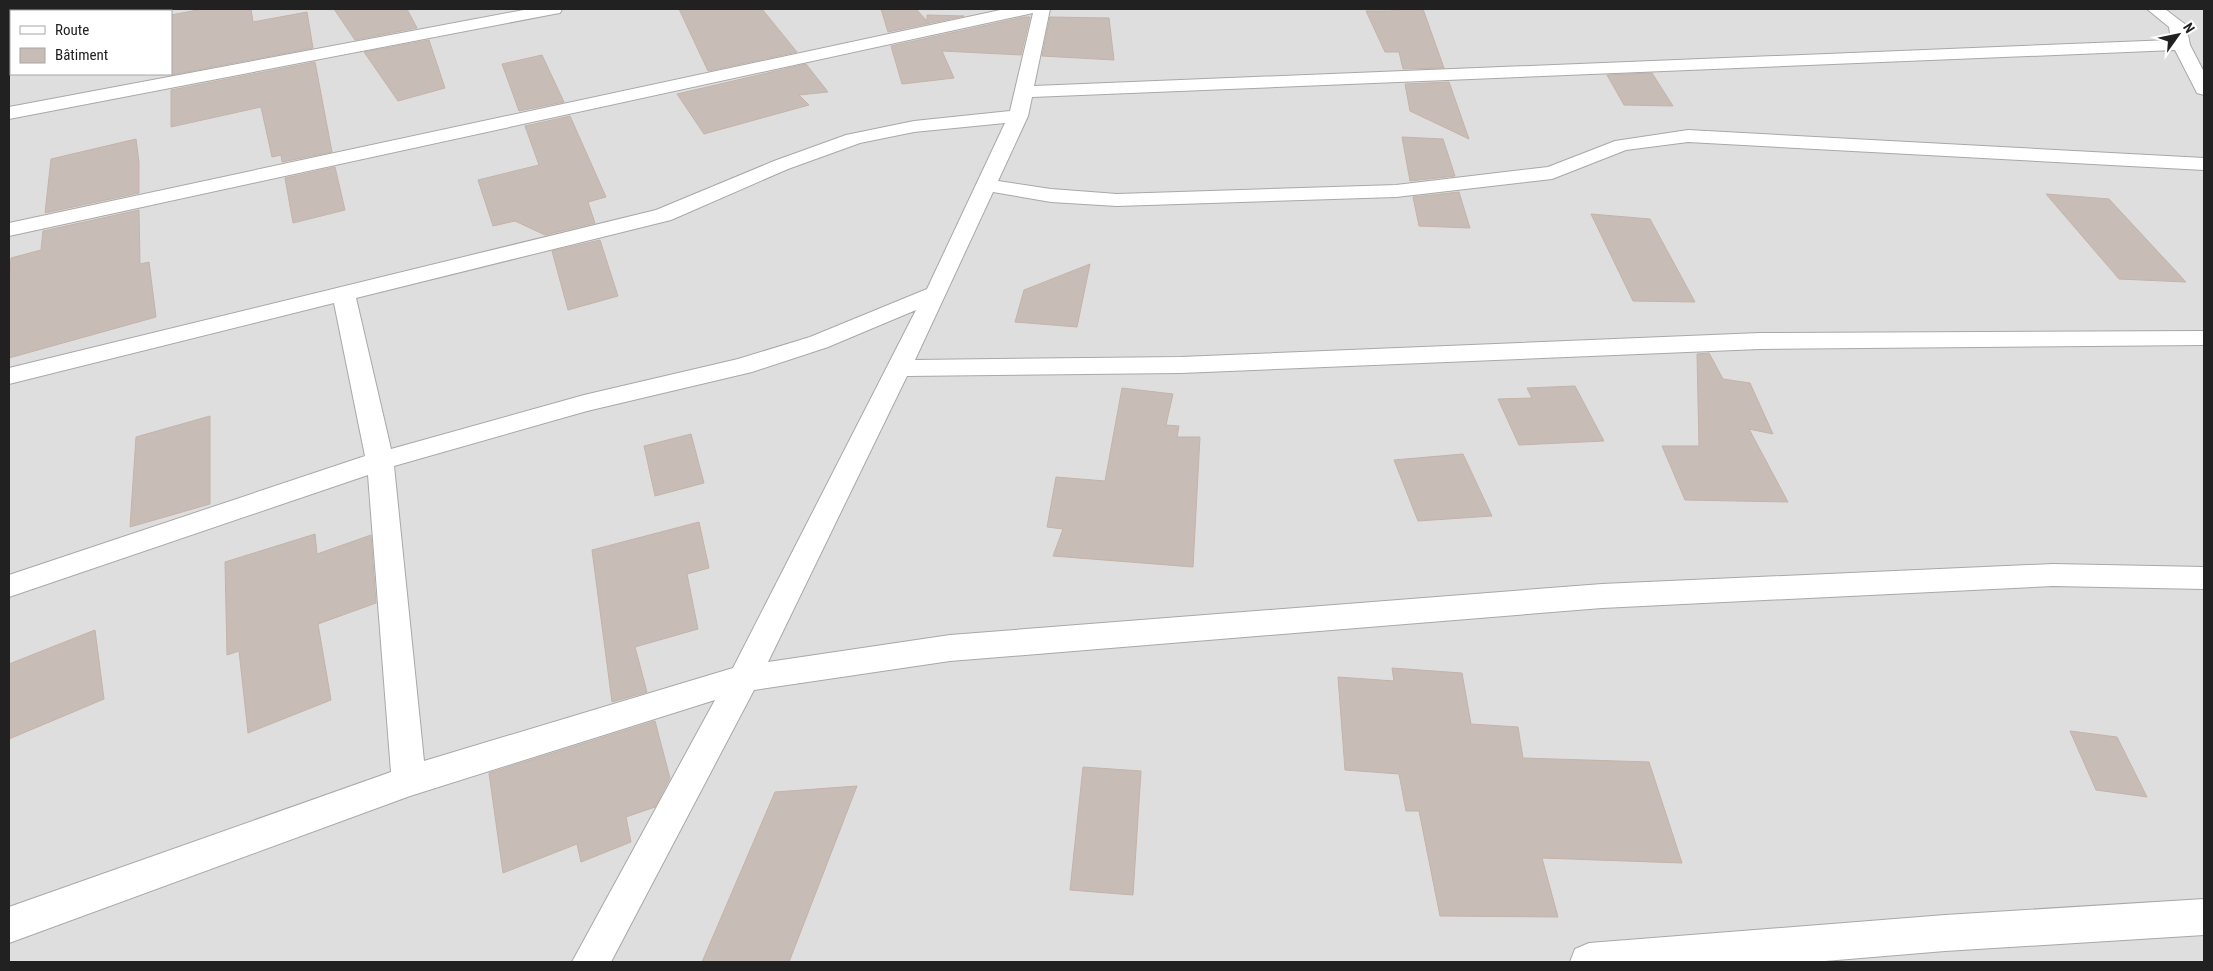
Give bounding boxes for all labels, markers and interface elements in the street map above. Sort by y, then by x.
legend [10,10,172,75]
north arrow [2153,10,2203,60]
text: N [2180,20,2198,36]
text: Route [55,21,89,39]
text: Bâtiment [55,46,108,64]

